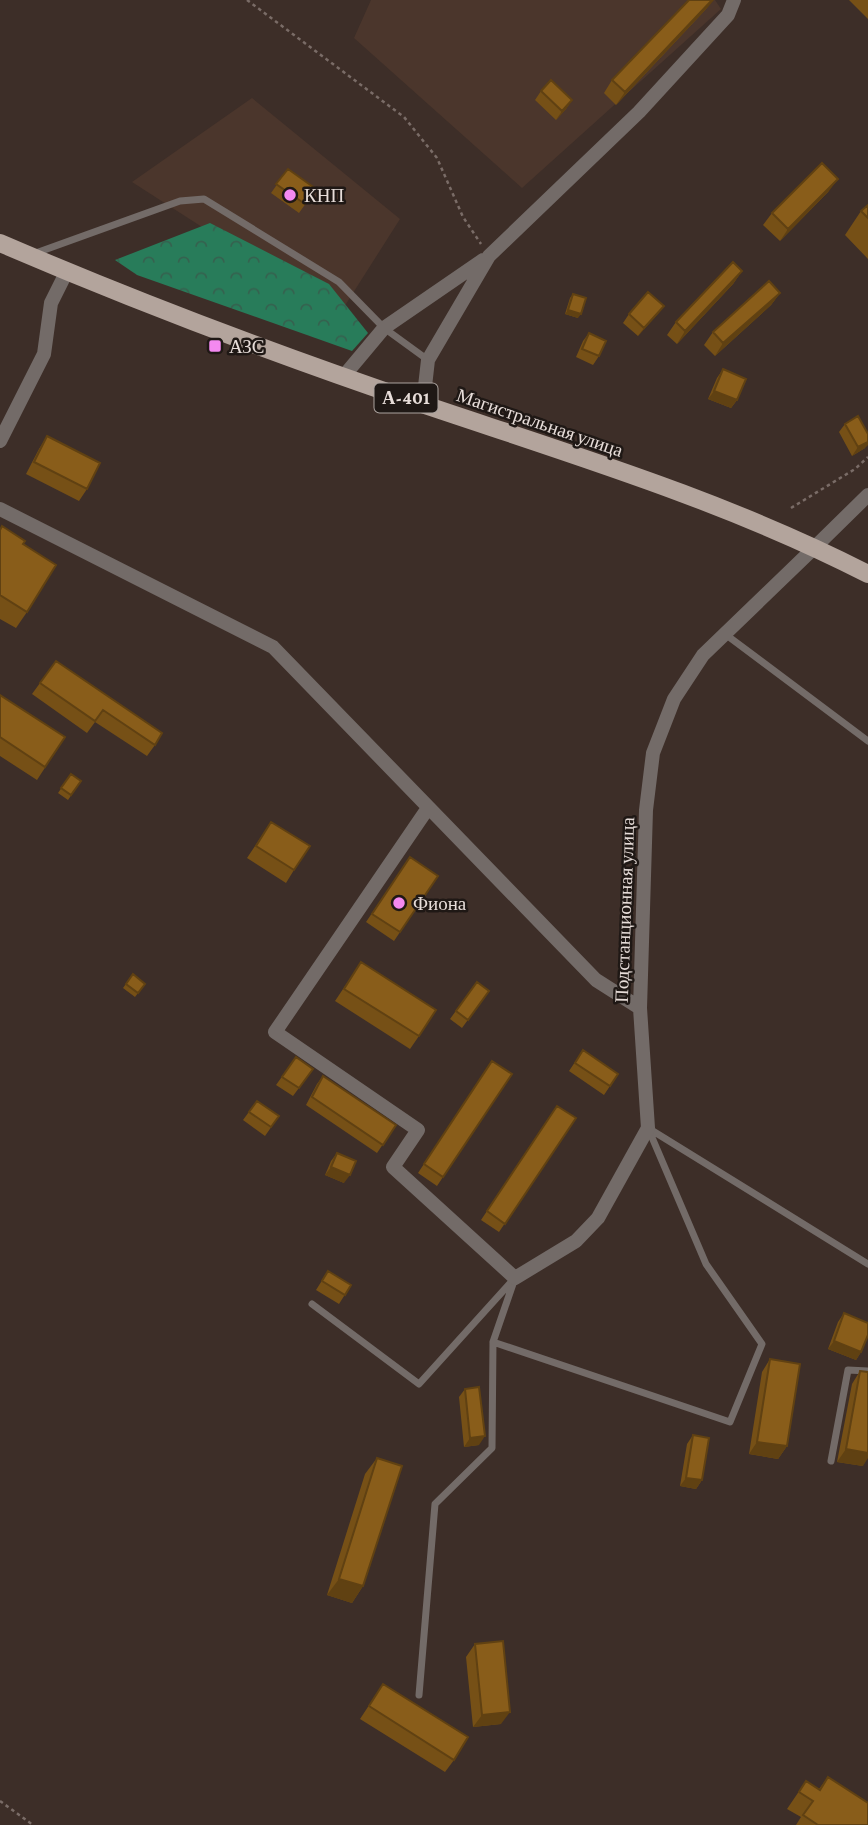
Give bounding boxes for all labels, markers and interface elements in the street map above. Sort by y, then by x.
place label: КНП [304,185,344,206]
marker: КНП [282,187,298,203]
place label: АЗС [229,336,264,357]
marker: АЗС [207,338,223,354]
road number: А-401 [374,384,438,412]
street label: Магистральная улица [454,384,626,461]
street label: Подстанционная улица [611,816,638,1003]
place label: Фиона [413,893,467,914]
marker: Фиона [391,895,407,911]

